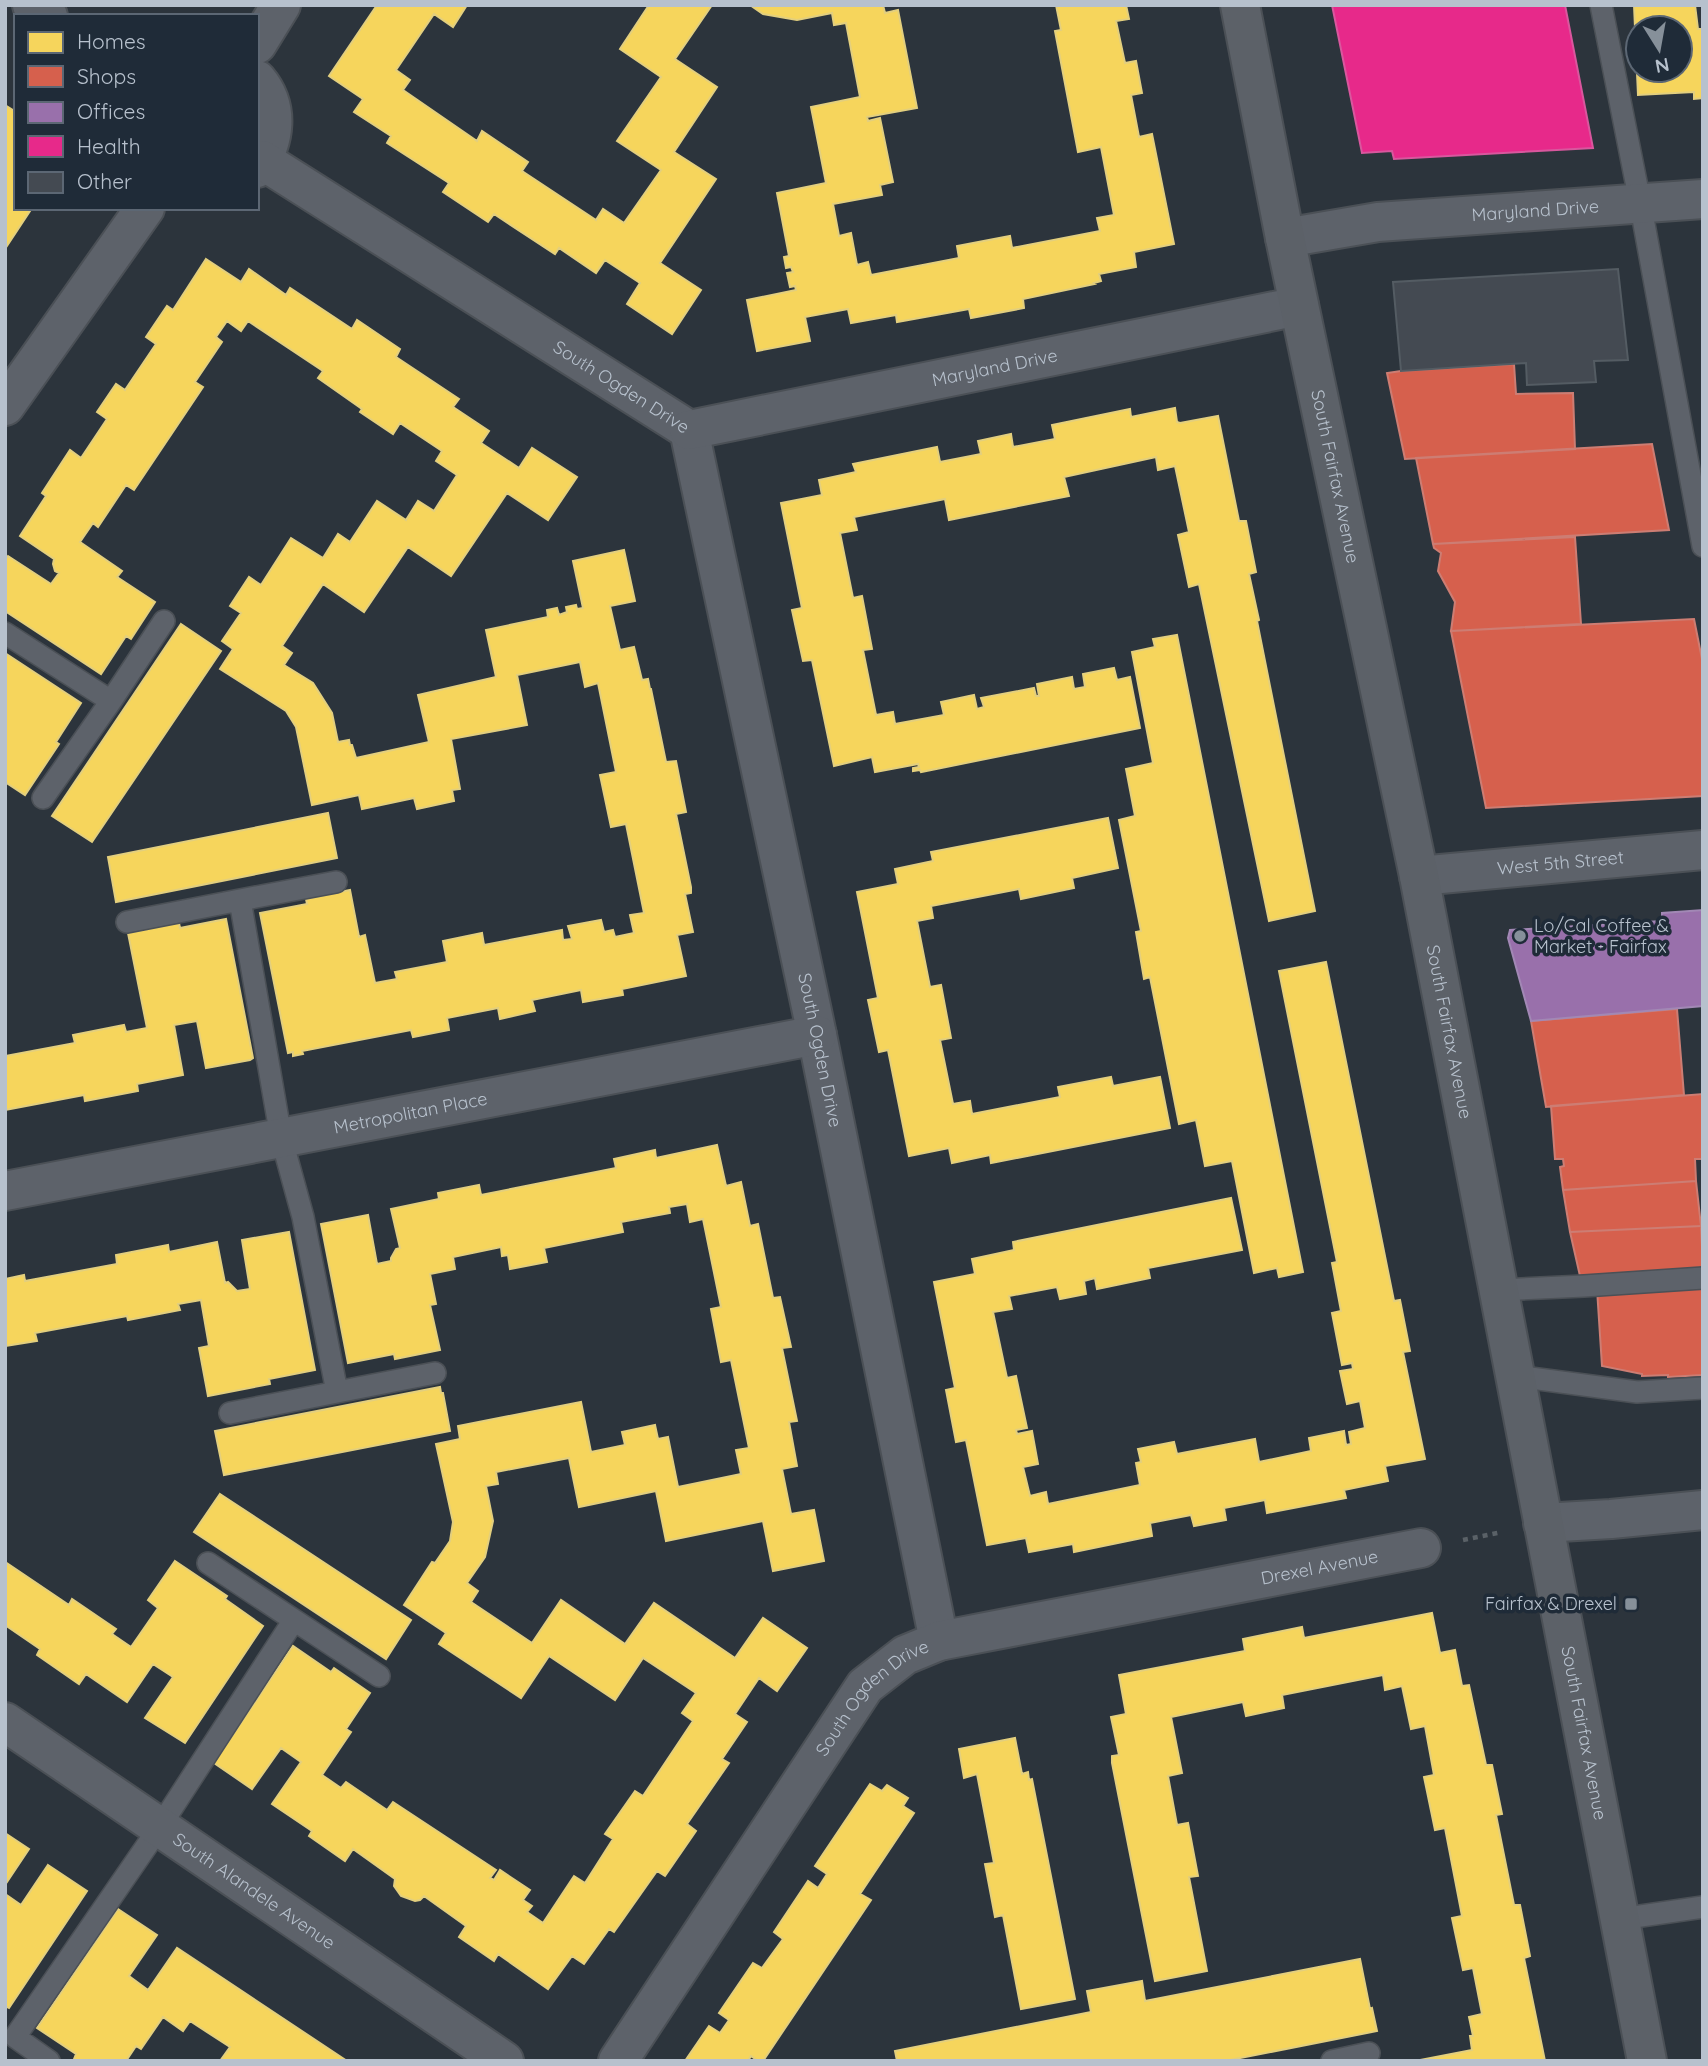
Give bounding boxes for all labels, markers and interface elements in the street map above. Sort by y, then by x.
legend [14,14,259,210]
north arrow [1624,14,1694,84]
text: Homes [77,28,146,54]
text: N [1653,53,1671,79]
text: Shops [77,63,136,89]
text: Offices [77,98,145,124]
text: Health [77,133,141,159]
text: Other [77,168,132,194]
street label: Maryland Drive [1471,194,1600,226]
street label: South Ogden Drive [549,335,694,438]
street label: Maryland Drive [930,343,1059,391]
street label: South Fairfax Avenue [1306,388,1365,565]
street label: West 5th Street [1496,845,1625,880]
place label: Lo/Cal Coffee & Market - Fairfax [1534,914,1669,958]
marker: Lo/Cal Coffee & Market - Fairfax [1512,928,1528,944]
street label: South Fairfax Avenue [1422,943,1477,1121]
street label: South Ogden Drive [793,971,847,1129]
street label: Metropolitan Place [332,1087,489,1139]
street label: Drexel Avenue [1259,1545,1380,1590]
place label: Fairfax & Drexel [1485,1592,1617,1615]
marker: Fairfax & Drexel [1623,1596,1639,1612]
street label: South Ogden Drive [810,1634,932,1760]
street label: South Fairfax Avenue [1556,1644,1612,1822]
street label: South Alandele Avenue [169,1827,340,1954]

